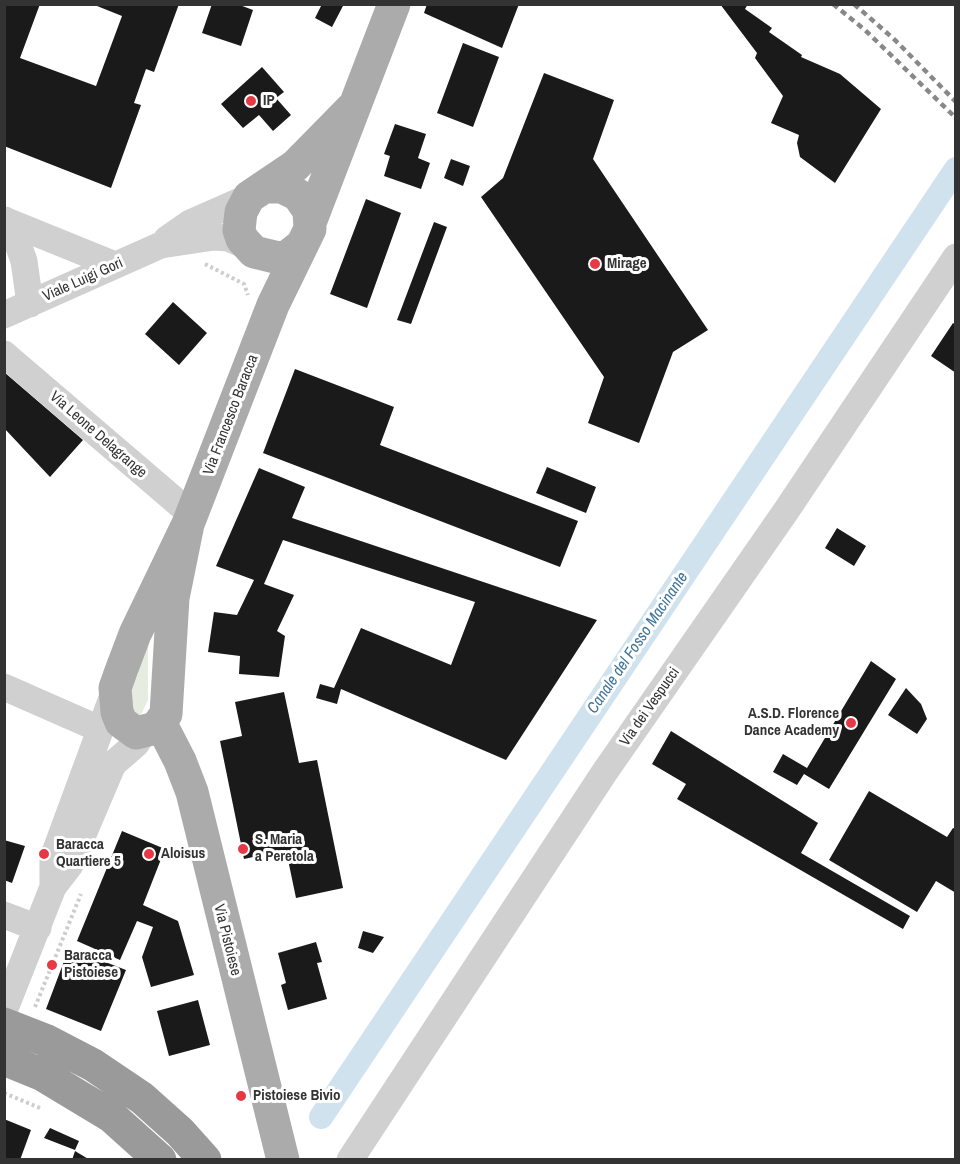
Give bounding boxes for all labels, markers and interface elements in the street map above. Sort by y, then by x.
place label: IP [263,92,275,110]
marker: IP [244,94,258,108]
street label: Viale Luigi Gori [40,254,126,306]
place label: Mirage [607,255,647,273]
marker: Mirage [588,257,602,271]
street label: Via Francesco Baracca [200,352,262,478]
street label: Via Leone Delagrange [46,388,150,482]
water label: Canale del Fosso Macinante [583,569,693,717]
street label: Via dei Vespucci [616,664,684,750]
place label: A.S.D. Florence Dance Academy [744,705,839,740]
marker: A.S.D. Florence Dance Academy [844,716,858,730]
place label: S. Maria a Peretola [255,831,314,866]
place label: Baracca Quartiere 5 [56,836,121,871]
marker: S. Maria a Peretola [236,842,250,856]
place label: Aloisus [161,845,205,863]
marker: Baracca Quartiere 5 [37,847,51,861]
marker: Aloisus [142,847,156,861]
street label: Via Pistoiese [209,902,245,978]
place label: Baracca Pistoiese [64,947,118,982]
marker: Baracca Pistoiese [45,958,59,972]
place label: Pistoiese Bivio [253,1087,341,1105]
marker: Pistoiese Bivio [234,1089,248,1103]

